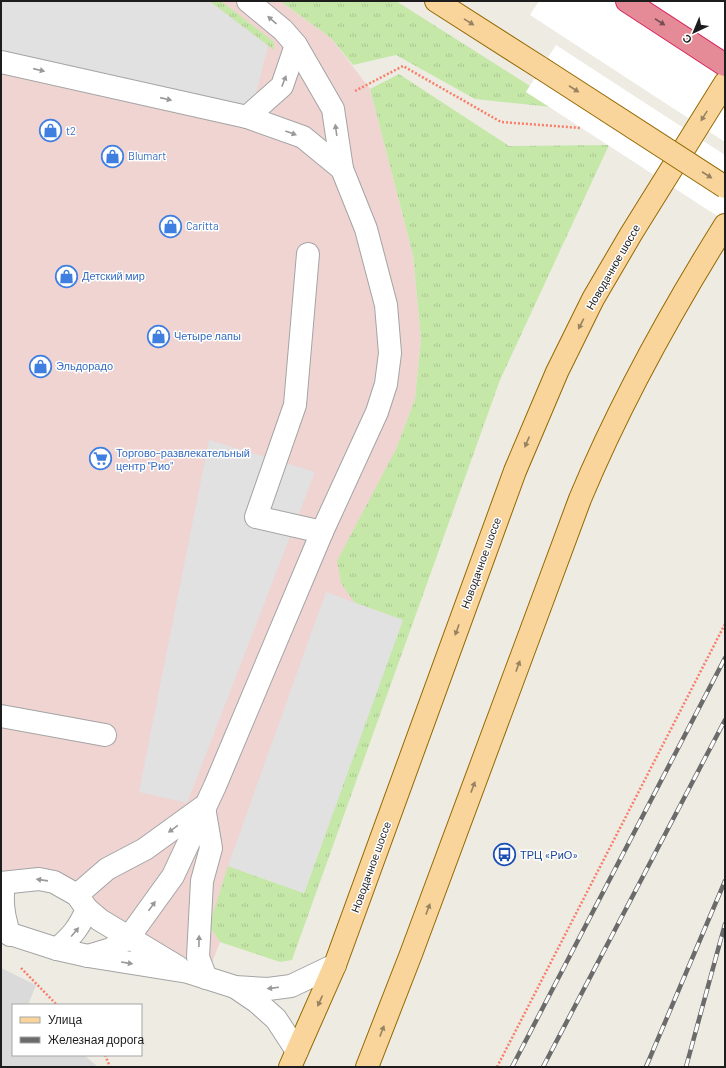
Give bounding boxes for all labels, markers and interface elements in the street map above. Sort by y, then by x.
north arrow [674,12,714,52]
one-way arrow [267,15,277,24]
one-way arrow [464,18,474,26]
one-way arrow [654,19,666,26]
text: С [679,32,694,47]
one-way arrow [33,68,45,74]
one-way arrow [281,74,287,86]
one-way arrow [569,85,579,93]
one-way arrow [160,97,172,103]
one-way arrow [701,110,708,122]
shop icon: t2 [37,118,63,144]
place label: t2 [66,124,76,137]
one-way arrow [333,124,339,136]
one-way arrow [285,131,297,137]
shop icon: Blumart [99,143,125,169]
place label: Blumart [128,149,166,162]
one-way arrow [702,171,712,179]
shop icon: Caritta [158,213,184,239]
place label: Caritta [186,219,219,232]
street label: Новодачное шоссе [583,222,642,312]
shop icon: Детский мир [53,263,79,289]
place label: Детский мир [82,269,145,282]
one-way arrow [578,318,584,330]
shop icon: Четыре лапы [145,323,171,349]
place label: Четыре лапы [174,329,241,342]
shop icon: Эльдорадо [28,353,54,379]
place label: Эльдорадо [56,359,113,372]
one-way arrow [524,437,530,448]
supermarket icon: Торгово–развлекательный центр "Рио" [88,446,114,472]
place label: Торгово–развлекательный центр "Рио" [116,446,250,472]
street label: Новодачное шоссе [458,515,503,610]
one-way arrow [454,624,460,636]
one-way arrow [516,659,522,671]
one-way arrow [471,781,477,793]
street label: Новодачное шоссе [348,819,393,914]
one-way arrow [168,825,178,833]
bus stop icon: ТРЦ «РиО» [491,842,517,868]
place label: ТРЦ «РиО» [520,848,578,861]
one-way arrow [36,877,48,883]
one-way arrow [148,900,156,911]
one-way arrow [425,903,431,915]
one-way arrow [71,926,80,937]
one-way arrow [196,934,202,947]
one-way arrow [121,960,133,966]
one-way arrow [267,985,279,991]
one-way arrow [316,995,323,1007]
legend [12,1004,142,1056]
text: Улица [48,1012,82,1027]
one-way arrow [379,1024,385,1036]
text: Железная дорога [48,1032,144,1047]

